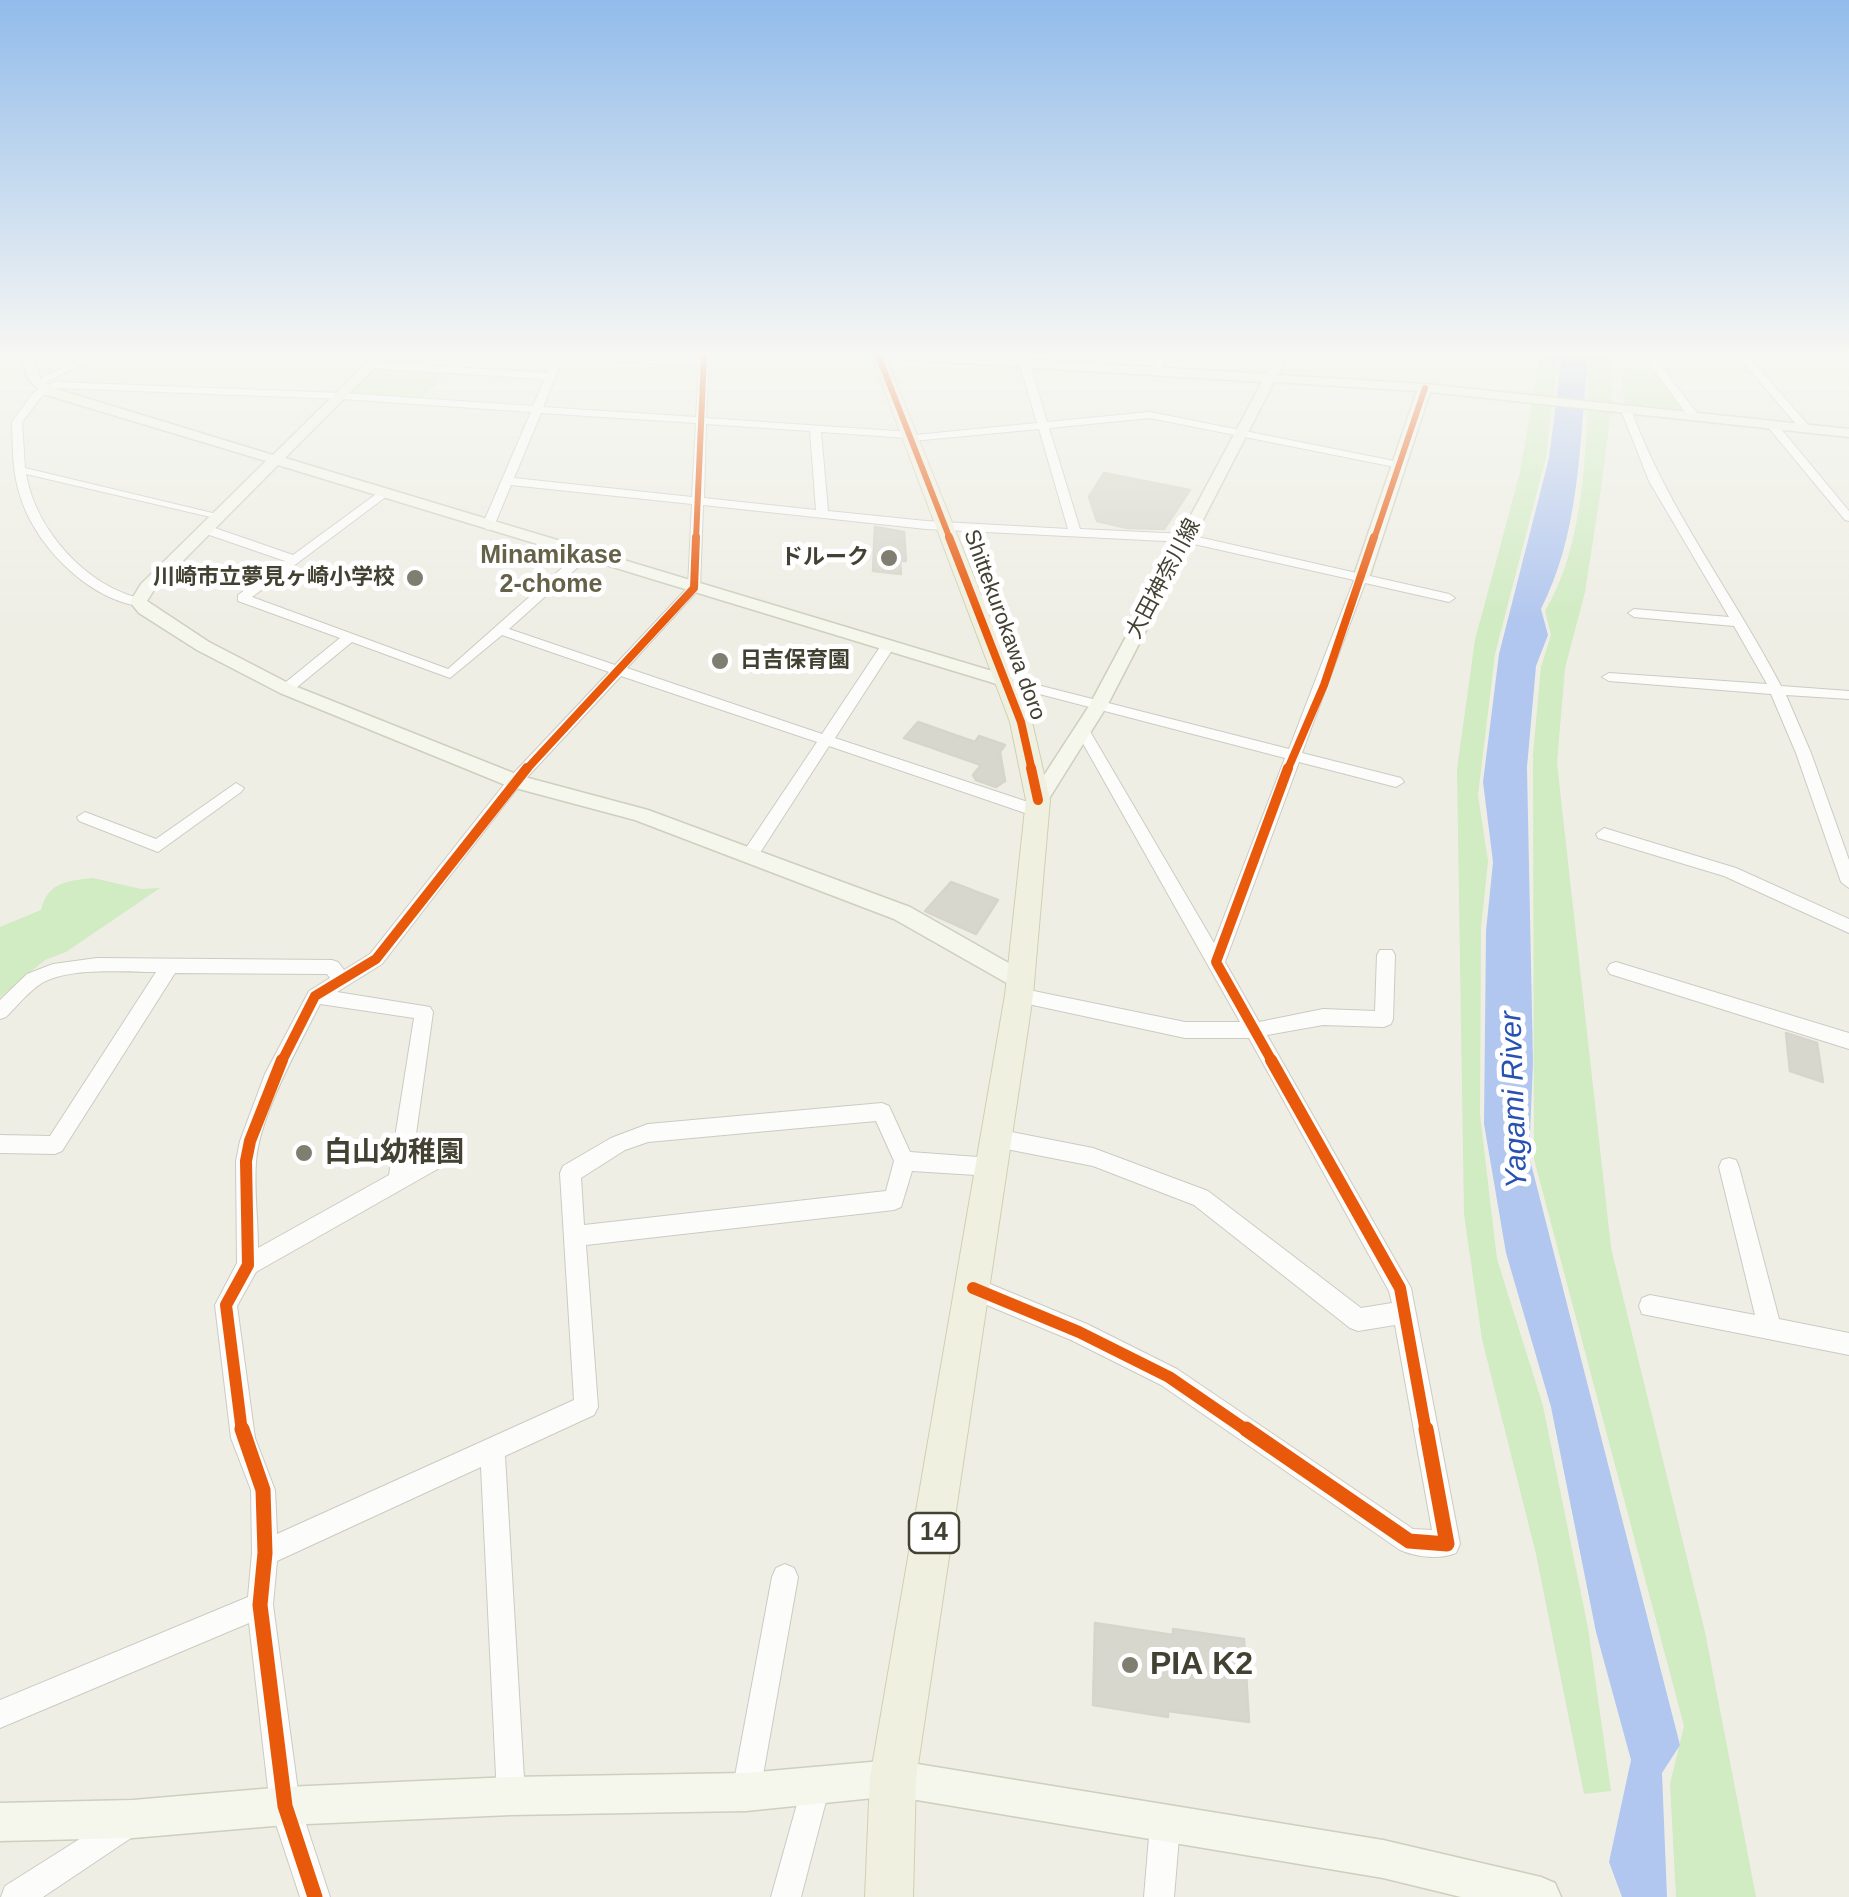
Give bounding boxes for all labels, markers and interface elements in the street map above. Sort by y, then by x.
street label: 大田神奈川線 [1121,515,1207,643]
street label: Shittekurokawa doro [957,526,1051,724]
district label: Minamikase 2-chome [480,541,622,600]
place label: ドルーク [781,545,869,571]
marker: ドルーク [878,547,900,569]
place label: 川崎市立夢見ヶ崎小学校 [153,565,395,591]
marker: 川崎市立夢見ヶ崎小学校 [404,567,426,589]
place label: 日吉保育園 [740,648,850,674]
marker: 日吉保育園 [709,650,731,672]
water label: Yagami River [1494,1011,1536,1189]
place label: 白山幼稚園 [324,1136,464,1170]
marker: 白山幼稚園 [293,1142,315,1164]
road number: 14 [909,1513,959,1553]
place label: PIA K2 [1150,1646,1253,1684]
marker: PIA K2 [1119,1654,1141,1676]

